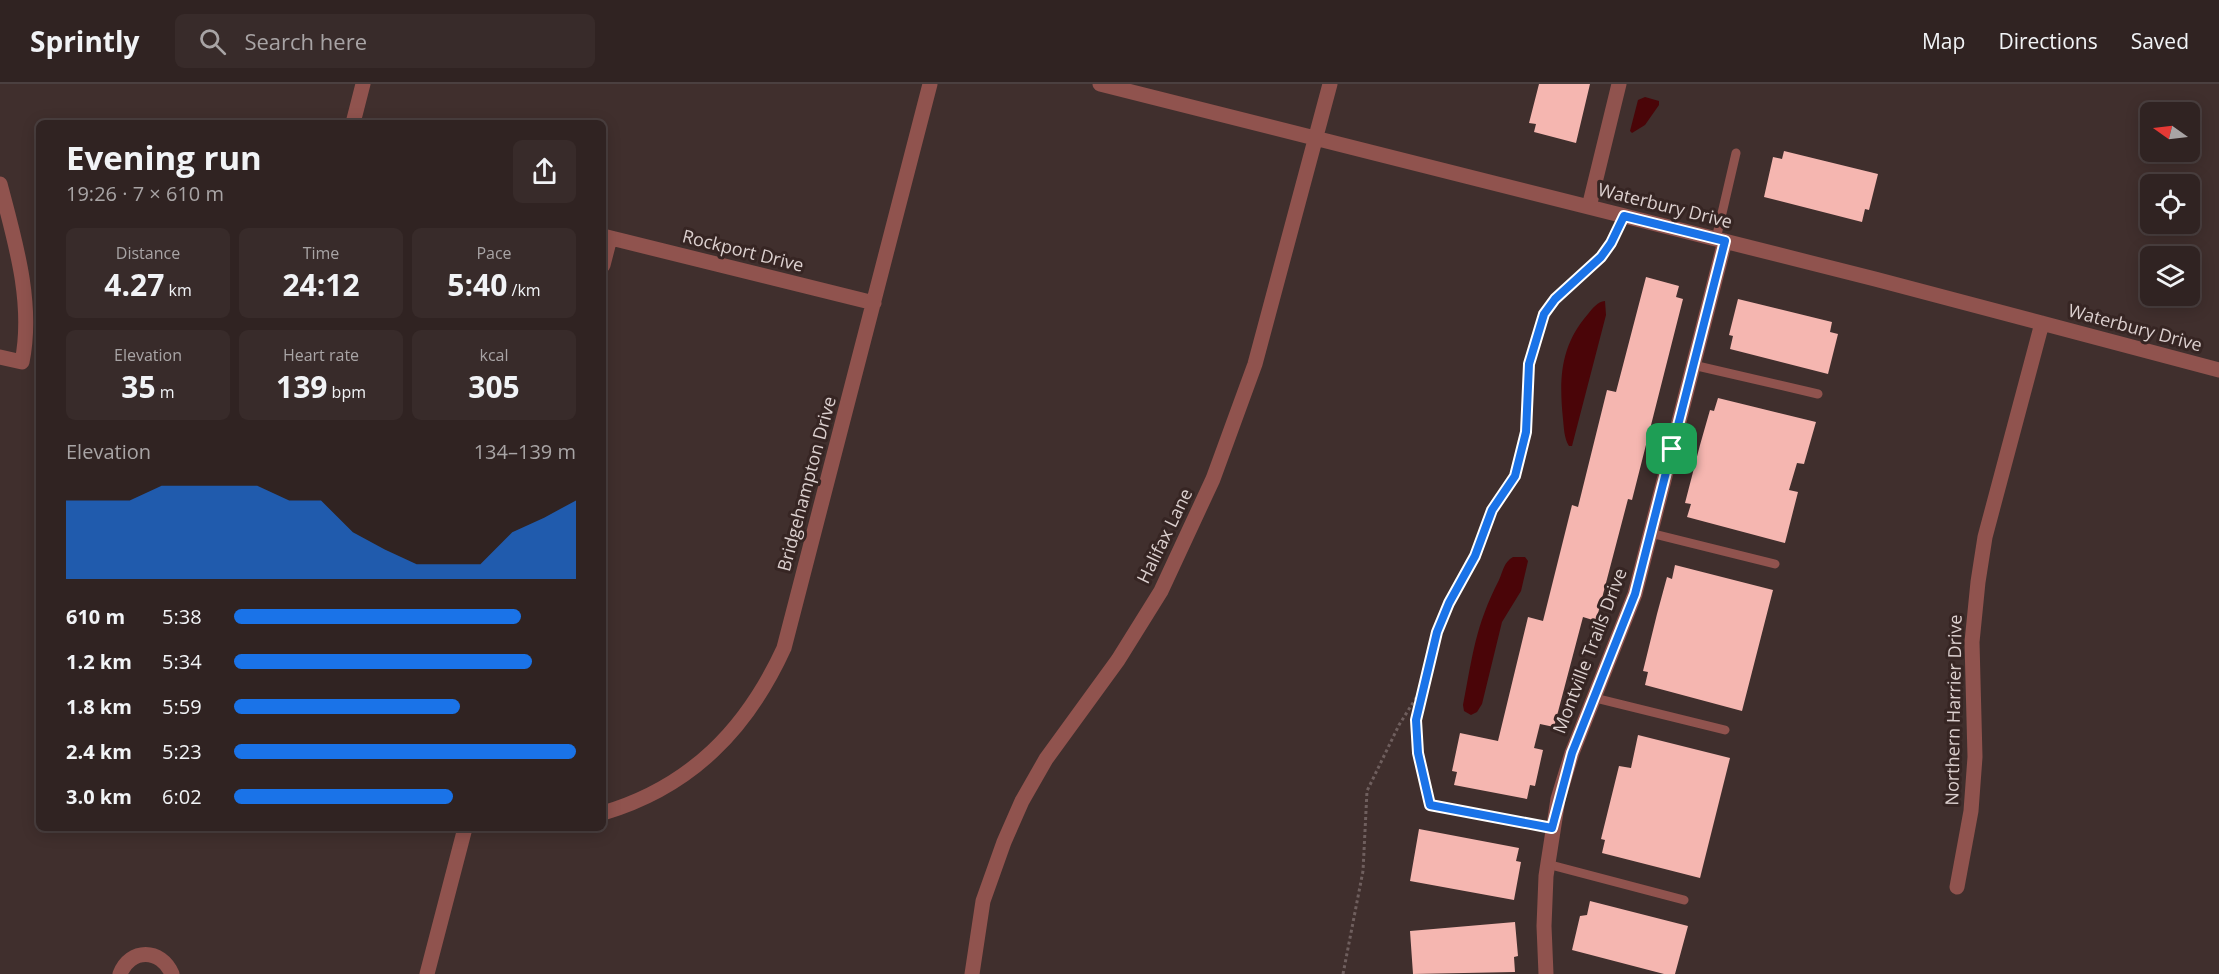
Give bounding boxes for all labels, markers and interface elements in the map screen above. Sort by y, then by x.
search box [175,14,595,68]
text: Sprintly [30,22,139,60]
icon: search [196,25,229,58]
text: Search here [244,26,367,56]
text: Map [1922,27,1965,55]
text: Directions [1998,27,2098,55]
text: Saved [2131,27,2189,55]
north arrow [2140,102,2200,162]
map controls [2140,102,2200,306]
text: Evening run [66,135,262,180]
button: share [513,140,576,203]
button: locate [2140,174,2200,234]
street label: Waterbury Drive [1596,177,1735,233]
text: 19:26 · 7 × 610 m [66,180,224,207]
street label: Rockport Drive [680,223,806,277]
text: Distance [116,242,180,264]
text: Time [303,242,339,264]
text: Pace [476,242,512,264]
button: layers [2140,246,2200,306]
text: 4.27 [104,264,164,305]
text: 24:12 [282,264,360,305]
text: 5:40 [447,264,507,305]
text: km [164,279,192,301]
text: /km [507,279,541,301]
street label: Waterbury Drive [2066,298,2205,356]
text: Elevation [114,344,182,366]
text: Heart rate [283,344,359,366]
text: kcal [480,344,509,366]
text: 35 [121,366,156,407]
text: 139 [276,366,327,407]
text: 305 [468,366,520,407]
text: m [156,381,175,403]
text: bpm [327,381,366,403]
street label: Bridgehampton Drive [771,394,841,574]
pin [1646,423,1697,474]
icon: arrive [1655,432,1688,465]
text: Elevation [66,438,151,465]
text: 134–139 m [474,438,576,465]
street label: Halifax Lane [1131,484,1197,587]
street label: Montville Trails Drive [1546,564,1632,737]
text: 610 m [66,603,125,630]
text: 5:38 [162,603,202,630]
street label: Northern Harrier Drive [1939,614,1967,806]
text: 1.2 km [66,648,132,675]
text: 5:34 [162,648,202,675]
text: 1.8 km [66,693,132,720]
text: 5:59 [162,693,202,720]
text: 2.4 km [66,738,132,765]
text: 5:23 [162,738,202,765]
text: 3.0 km [66,783,132,810]
text: 6:02 [162,783,202,810]

